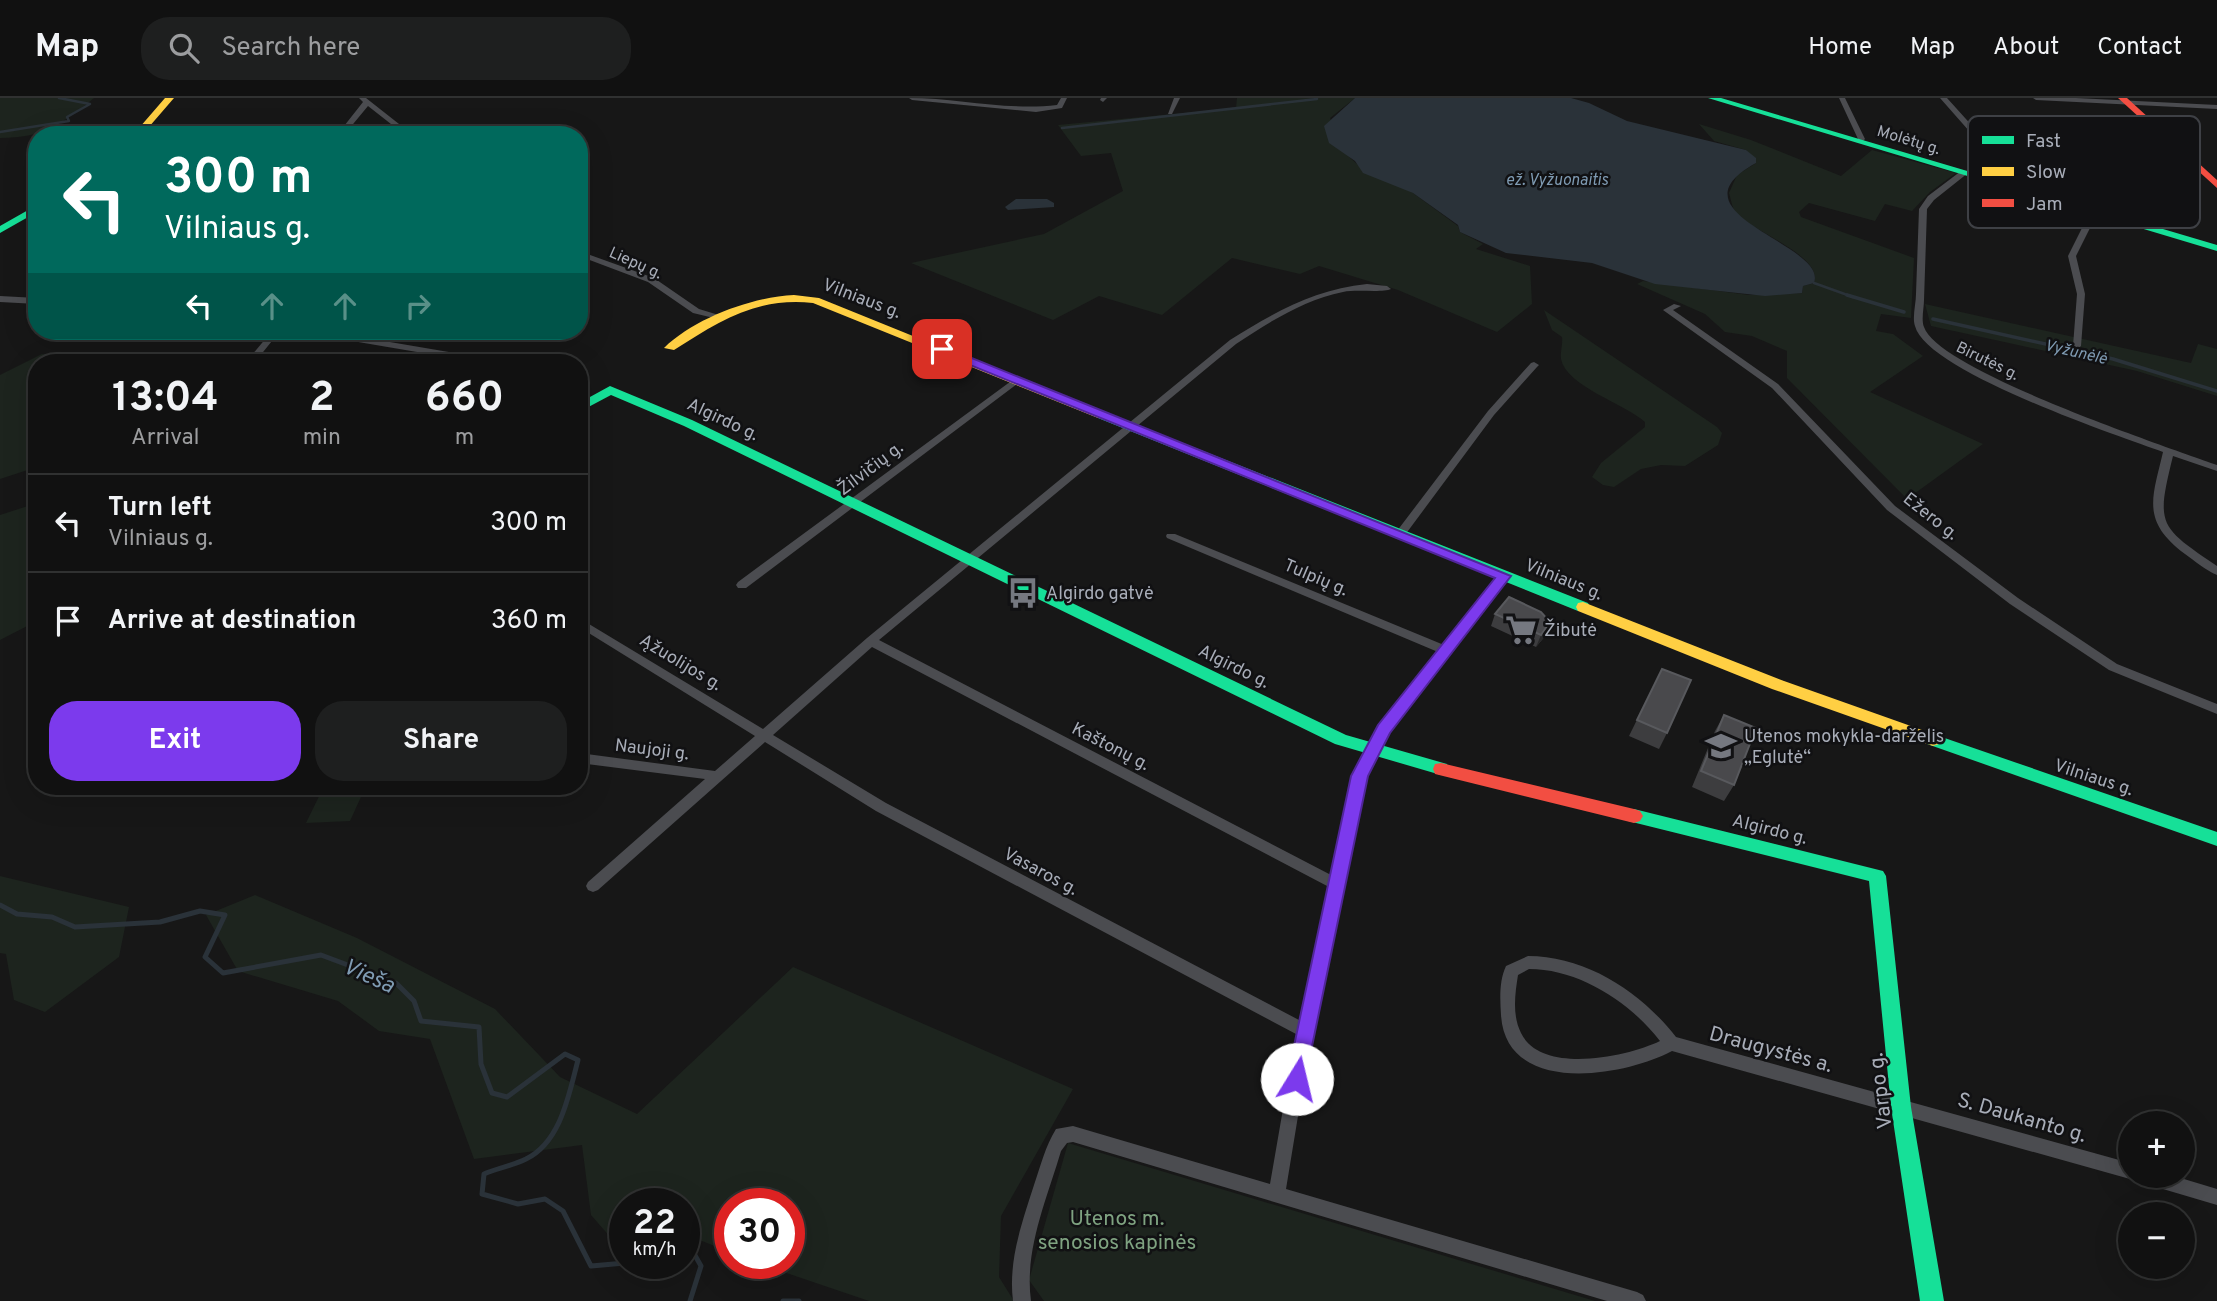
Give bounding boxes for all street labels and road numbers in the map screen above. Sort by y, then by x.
street label: Molėtų g. [1874,122,1943,160]
street label: Liepų g. [605,243,665,284]
street label: Vilniaus g. [819,274,904,325]
street label: Birutės g. [1952,338,2022,386]
street label: Algirdo g. [683,394,762,447]
street label: Žilvičių g. [832,435,909,502]
street label: Ežero g. [1898,488,1963,546]
street label: Vilniaus g. [1521,554,1606,606]
street label: Tulpių g. [1280,555,1351,602]
street label: Ąžuolijos g. [635,630,726,697]
street label: Algirdo g. [1194,640,1273,694]
street label: Kaštonų g. [1067,718,1153,777]
street label: Naujoji g. [613,735,690,766]
street label: Vilniaus g. [2051,755,2136,802]
street label: Algirdo g. [1730,810,1810,851]
street label: Vasaros g. [999,843,1082,902]
street label: Draugystės a. [1706,1021,1835,1080]
street label: Varpo g. [1863,1051,1900,1131]
street label: S. Daukanto g. [1954,1087,2089,1150]

